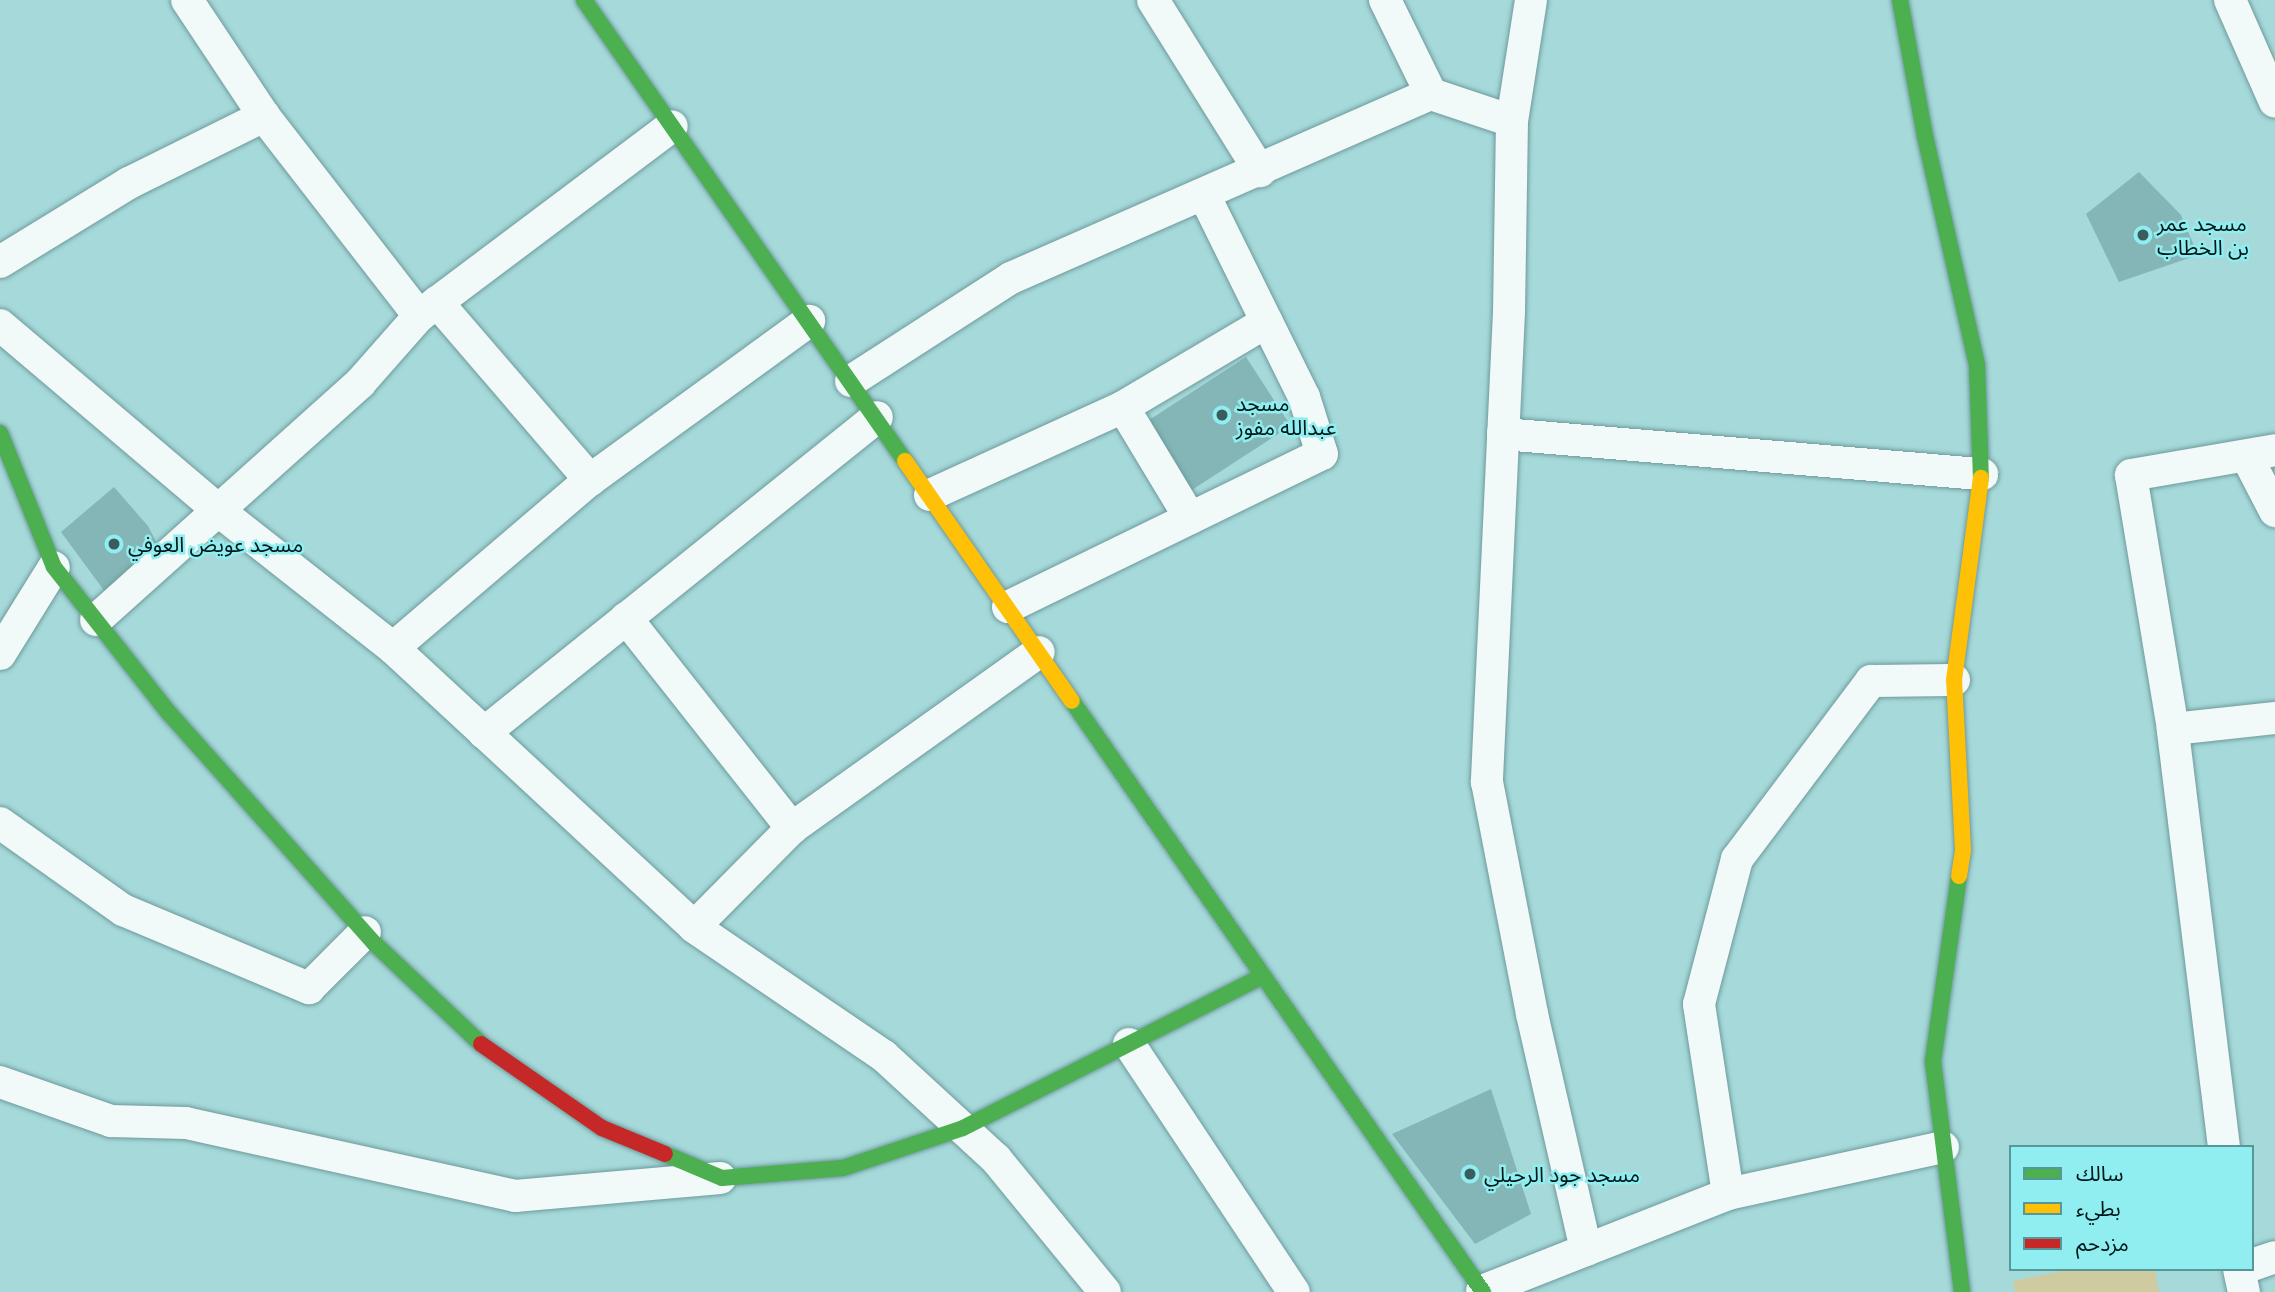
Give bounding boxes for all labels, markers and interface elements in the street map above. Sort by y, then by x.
place label: مسجد عمر بن الخطاب [2157,210,2249,260]
marker: مسجد عمر بن الخطاب [2135,227,2151,243]
place label: مسجد عبدالله مفوز [1236,390,1336,440]
marker: مسجد عبدالله مفوز [1214,407,1230,423]
place label: مسجد عويض العوفي [128,531,303,557]
marker: مسجد عويض العوفي [106,536,122,552]
legend [2009,1145,2254,1271]
text: سالك [2076,1160,2123,1186]
place label: مسجد جود الرحيلي [1484,1161,1640,1187]
marker: مسجد جود الرحيلي [1462,1166,1478,1182]
text: بطيء [2076,1195,2121,1221]
text: مزدحم [2076,1230,2129,1256]

